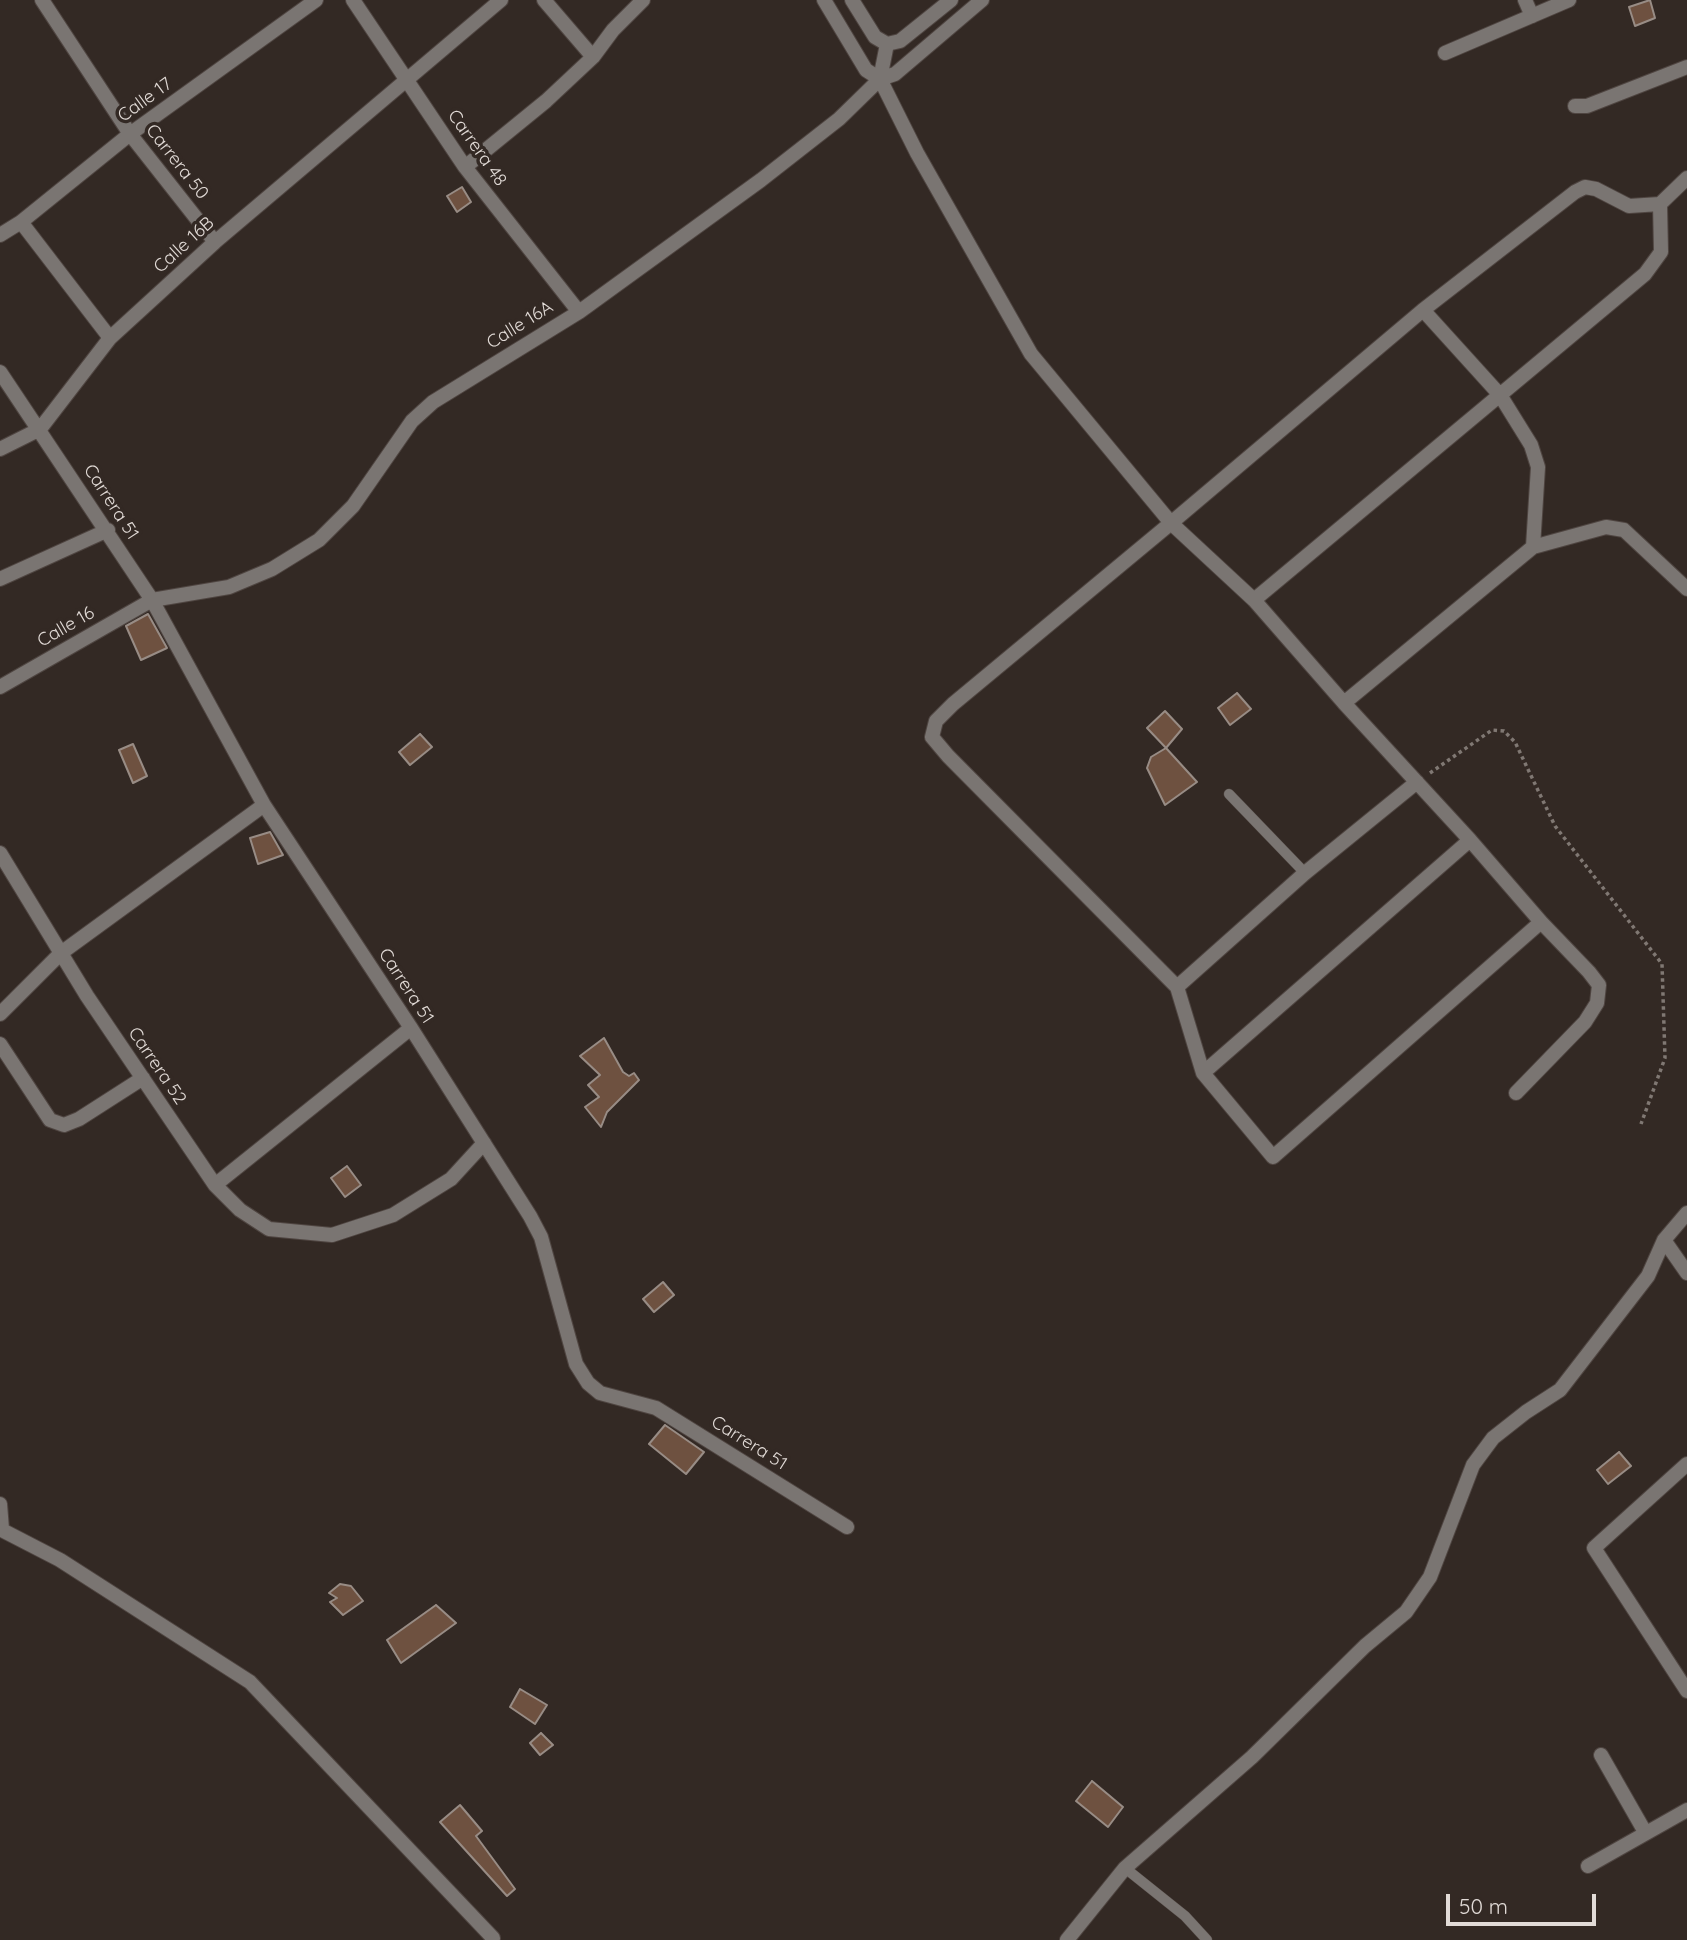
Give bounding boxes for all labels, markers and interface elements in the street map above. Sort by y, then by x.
street label: Calle 17 [114,73,176,127]
street label: Carrera 48 [443,106,511,190]
street label: Carrera 50 [141,120,213,204]
street label: Calle 16B [149,212,219,278]
street label: Calle 16A [483,296,557,354]
street label: Carrera 51 [79,460,143,544]
street label: Calle 16 [34,602,98,652]
street label: Carrera 51 [374,944,438,1028]
street label: Carrera 52 [123,1023,191,1109]
street label: Carrera 51 [707,1411,791,1475]
scale bar [1449,1881,1600,1925]
text: 50 m [1459,1893,1508,1919]

